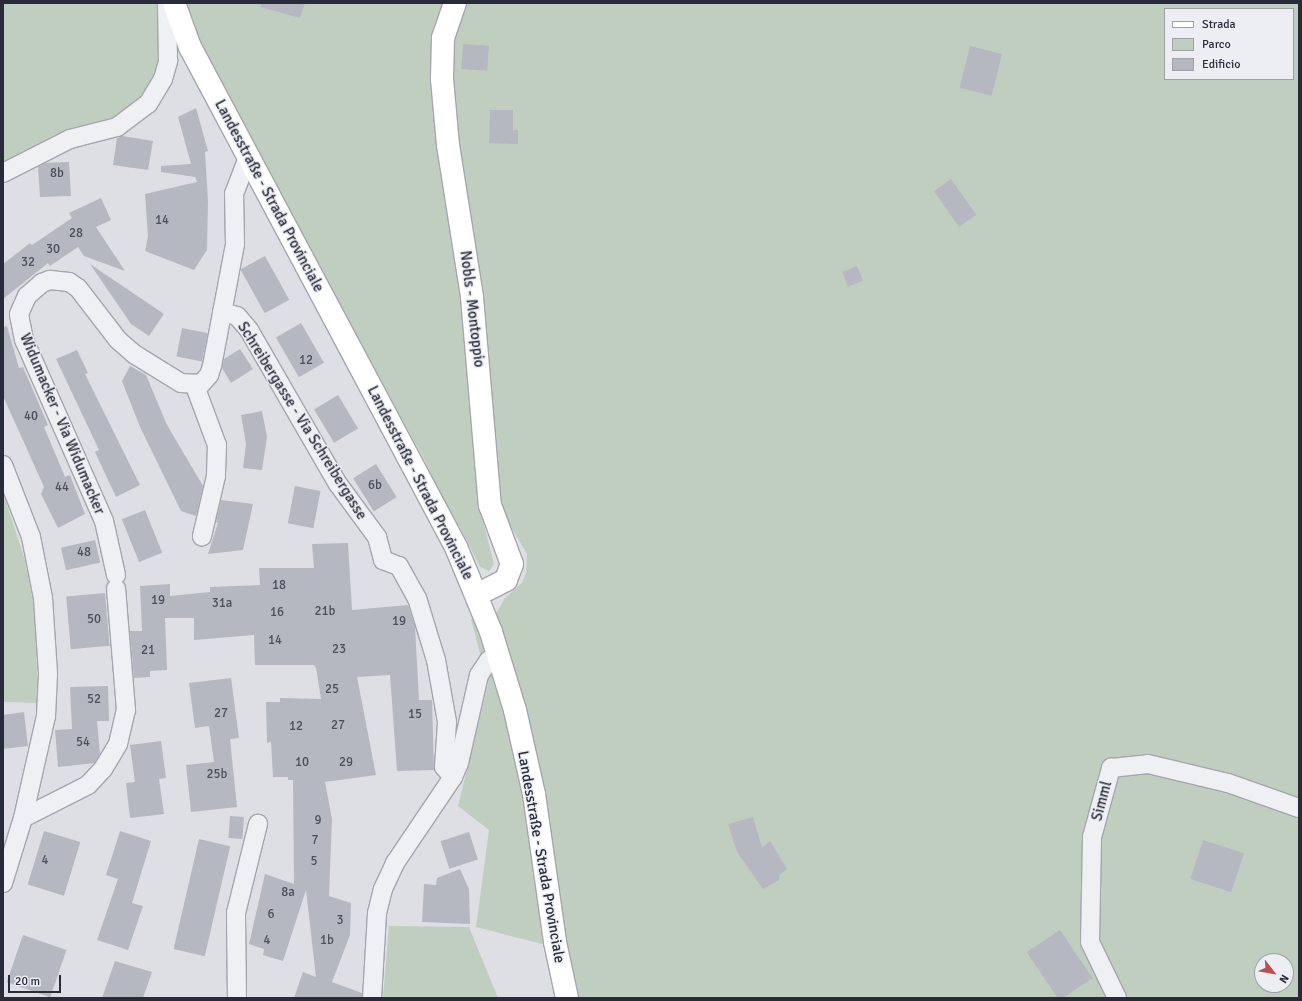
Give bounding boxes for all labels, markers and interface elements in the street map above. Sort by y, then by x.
legend [1164,8,1294,80]
text: Strada [1202,17,1236,32]
text: Parco [1202,37,1231,52]
text: Edificio [1202,57,1240,72]
street label: Landesstraße - Strada Provinciale [211,97,327,295]
house number: 8b [50,165,64,181]
house number: 14 [155,212,169,228]
house number: 28 [69,225,83,241]
house number: 30 [46,241,60,257]
street label: Nobls - Montoppio [456,250,488,368]
house number: 32 [21,254,35,270]
street label: Schreibergasse - Via Schreibergasse [233,319,371,523]
street label: Widumacker - Via Widumacker [16,331,108,517]
house number: 12 [299,352,313,368]
street label: Landesstraße - Strada Provinciale [363,383,477,583]
house number: 40 [24,408,38,424]
house number: 6b [368,477,382,493]
house number: 44 [55,479,69,495]
house number: 48 [77,544,91,560]
house number: 18 [272,577,286,593]
house number: 19 [151,592,165,608]
house number: 31a [212,595,232,611]
house number: 21b [315,603,335,619]
house number: 16 [270,604,284,620]
house number: 50 [87,611,101,627]
house number: 19 [392,613,406,629]
house number: 14 [268,632,282,648]
house number: 23 [332,641,346,657]
house number: 21 [141,642,155,658]
house number: 25 [325,681,339,697]
house number: 52 [87,691,101,707]
house number: 27 [214,705,228,721]
house number: 15 [408,706,422,722]
house number: 27 [331,717,345,733]
house number: 12 [289,718,303,734]
house number: 54 [76,734,90,750]
street label: Landesstraße - Strada Provinciale [513,749,569,965]
house number: 10 [295,754,309,770]
house number: 29 [339,754,353,770]
house number: 25b [207,766,227,782]
street label: Simml [1088,779,1116,823]
house number: 9 [314,812,322,828]
house number: 7 [311,832,319,848]
house number: 4 [41,852,49,868]
house number: 5 [310,853,318,869]
house number: 8a [281,884,295,900]
house number: 6 [267,906,275,922]
house number: 3 [336,912,344,928]
house number: 4 [263,932,271,948]
house number: 1b [320,932,334,948]
north arrow [1254,953,1294,993]
scale bar [10,967,63,993]
text: N [1276,972,1291,986]
text: 20 m [15,974,40,989]

